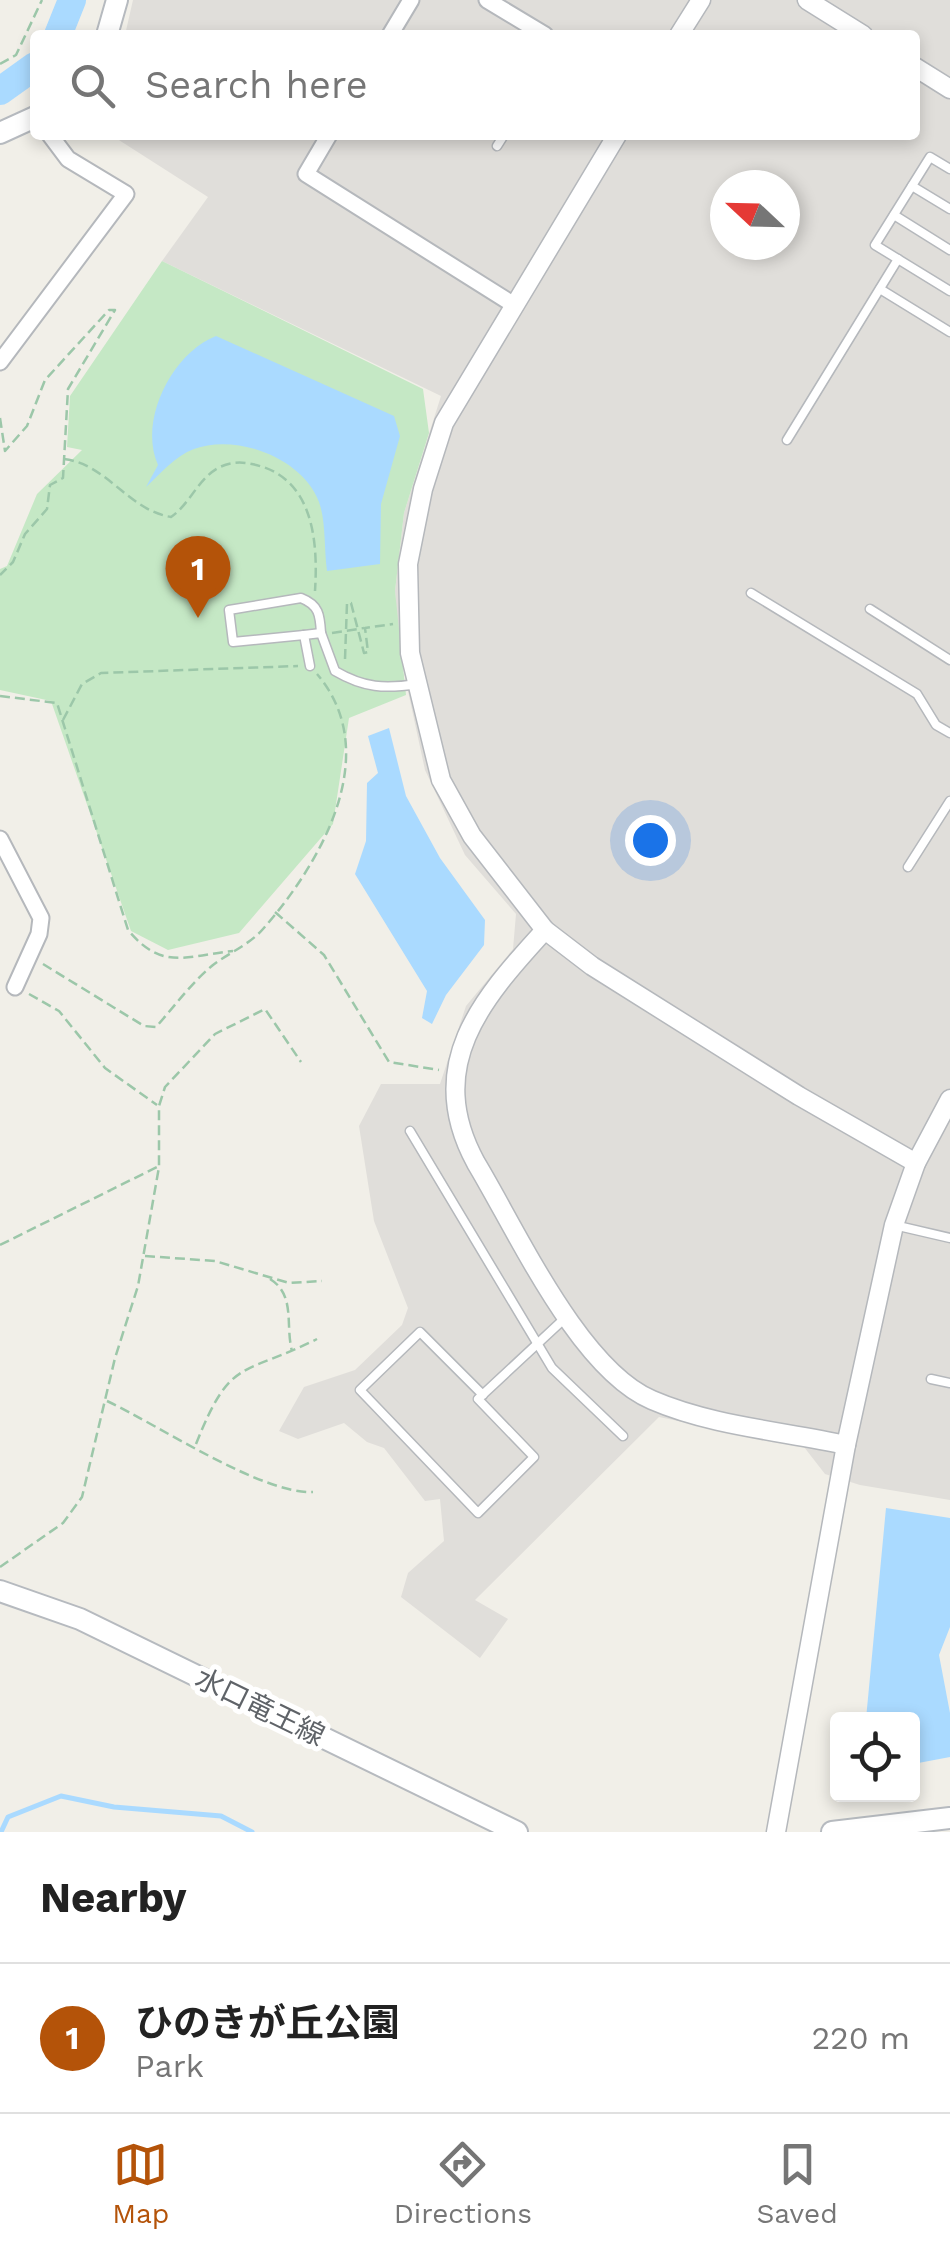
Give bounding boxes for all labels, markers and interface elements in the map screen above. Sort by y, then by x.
search box [30,30,920,140]
icon: search [65,58,120,113]
text: Search here [145,63,368,107]
north arrow [710,170,800,260]
pin: 1 [166,536,230,618]
your location [625,815,676,866]
street label: 水口竜王線 [190,1661,330,1753]
map controls [830,1712,920,1802]
button: locate [830,1712,920,1802]
text: Nearby [40,1873,187,1922]
text: ひのきが丘公園 [135,2001,400,2045]
text: 1 [66,2019,79,2057]
text: 220 m [811,2019,910,2057]
text: Park [135,2047,204,2085]
tab: Map [112,2137,169,2230]
tab: Directions [394,2137,532,2230]
tab: Saved [756,2137,838,2230]

